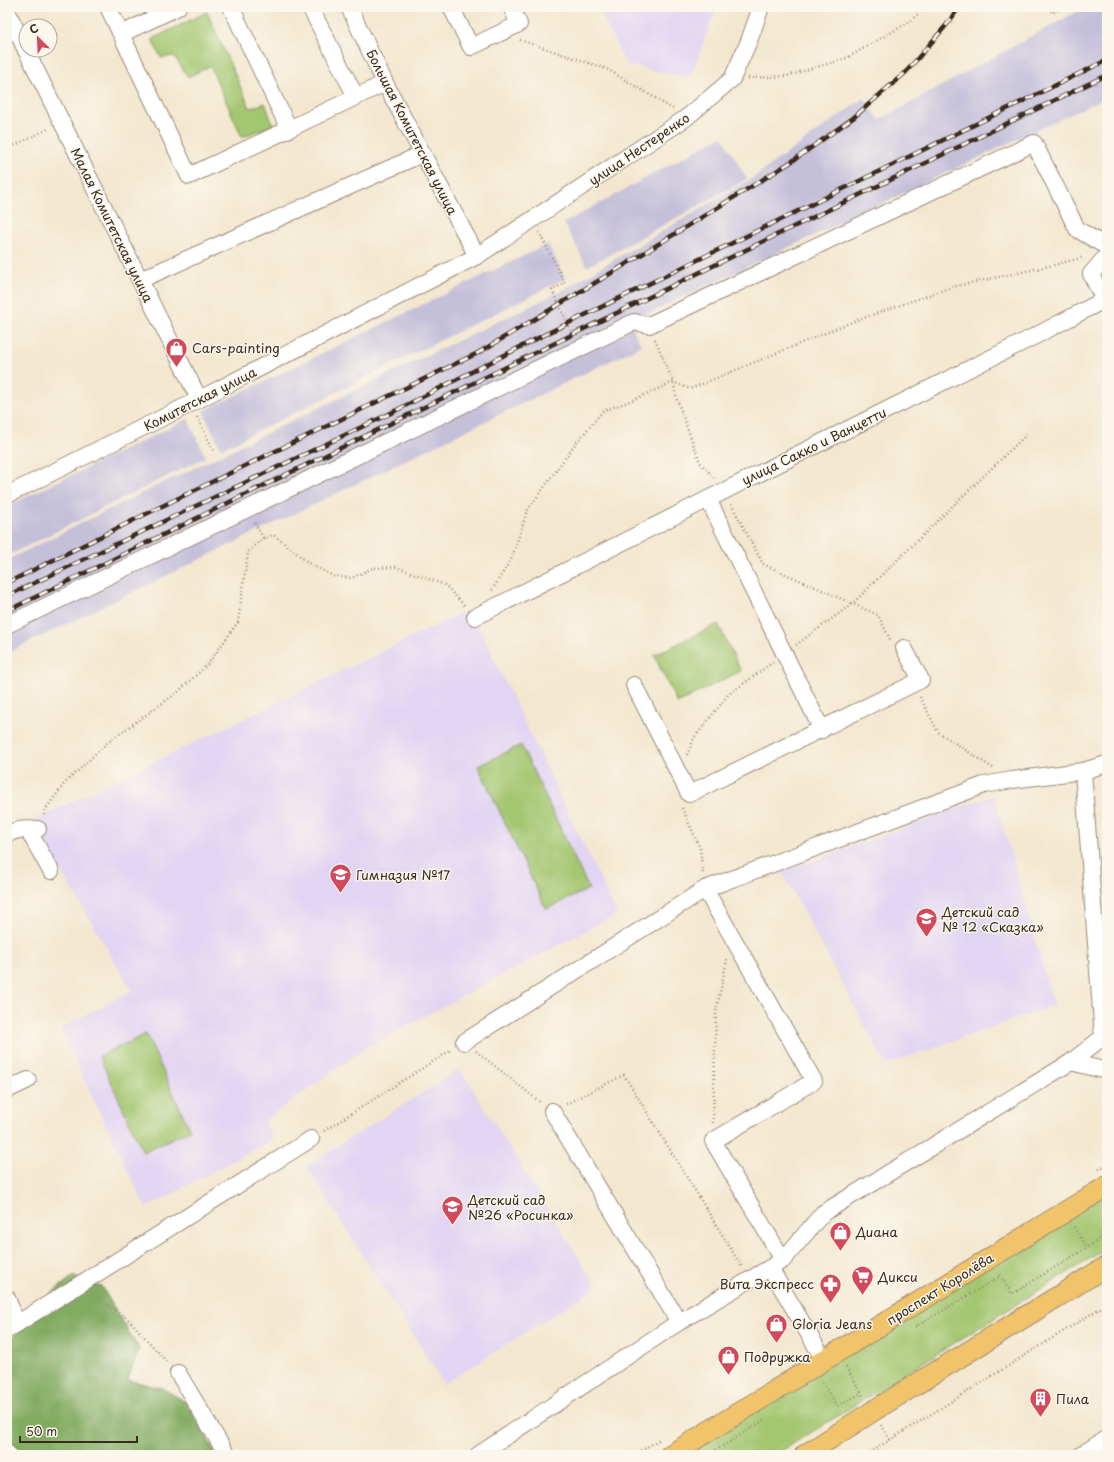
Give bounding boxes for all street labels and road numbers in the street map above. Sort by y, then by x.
street label: Большая Комитетская улица [362,46,463,218]
street label: улица Нестеренко [585,108,693,189]
street label: Малая Комитетская улица [67,144,159,306]
street label: Комитетская улица [140,362,260,435]
street label: улица Сакко и Ванцетти [738,402,889,489]
street label: проспект Королёва [883,1247,998,1329]

